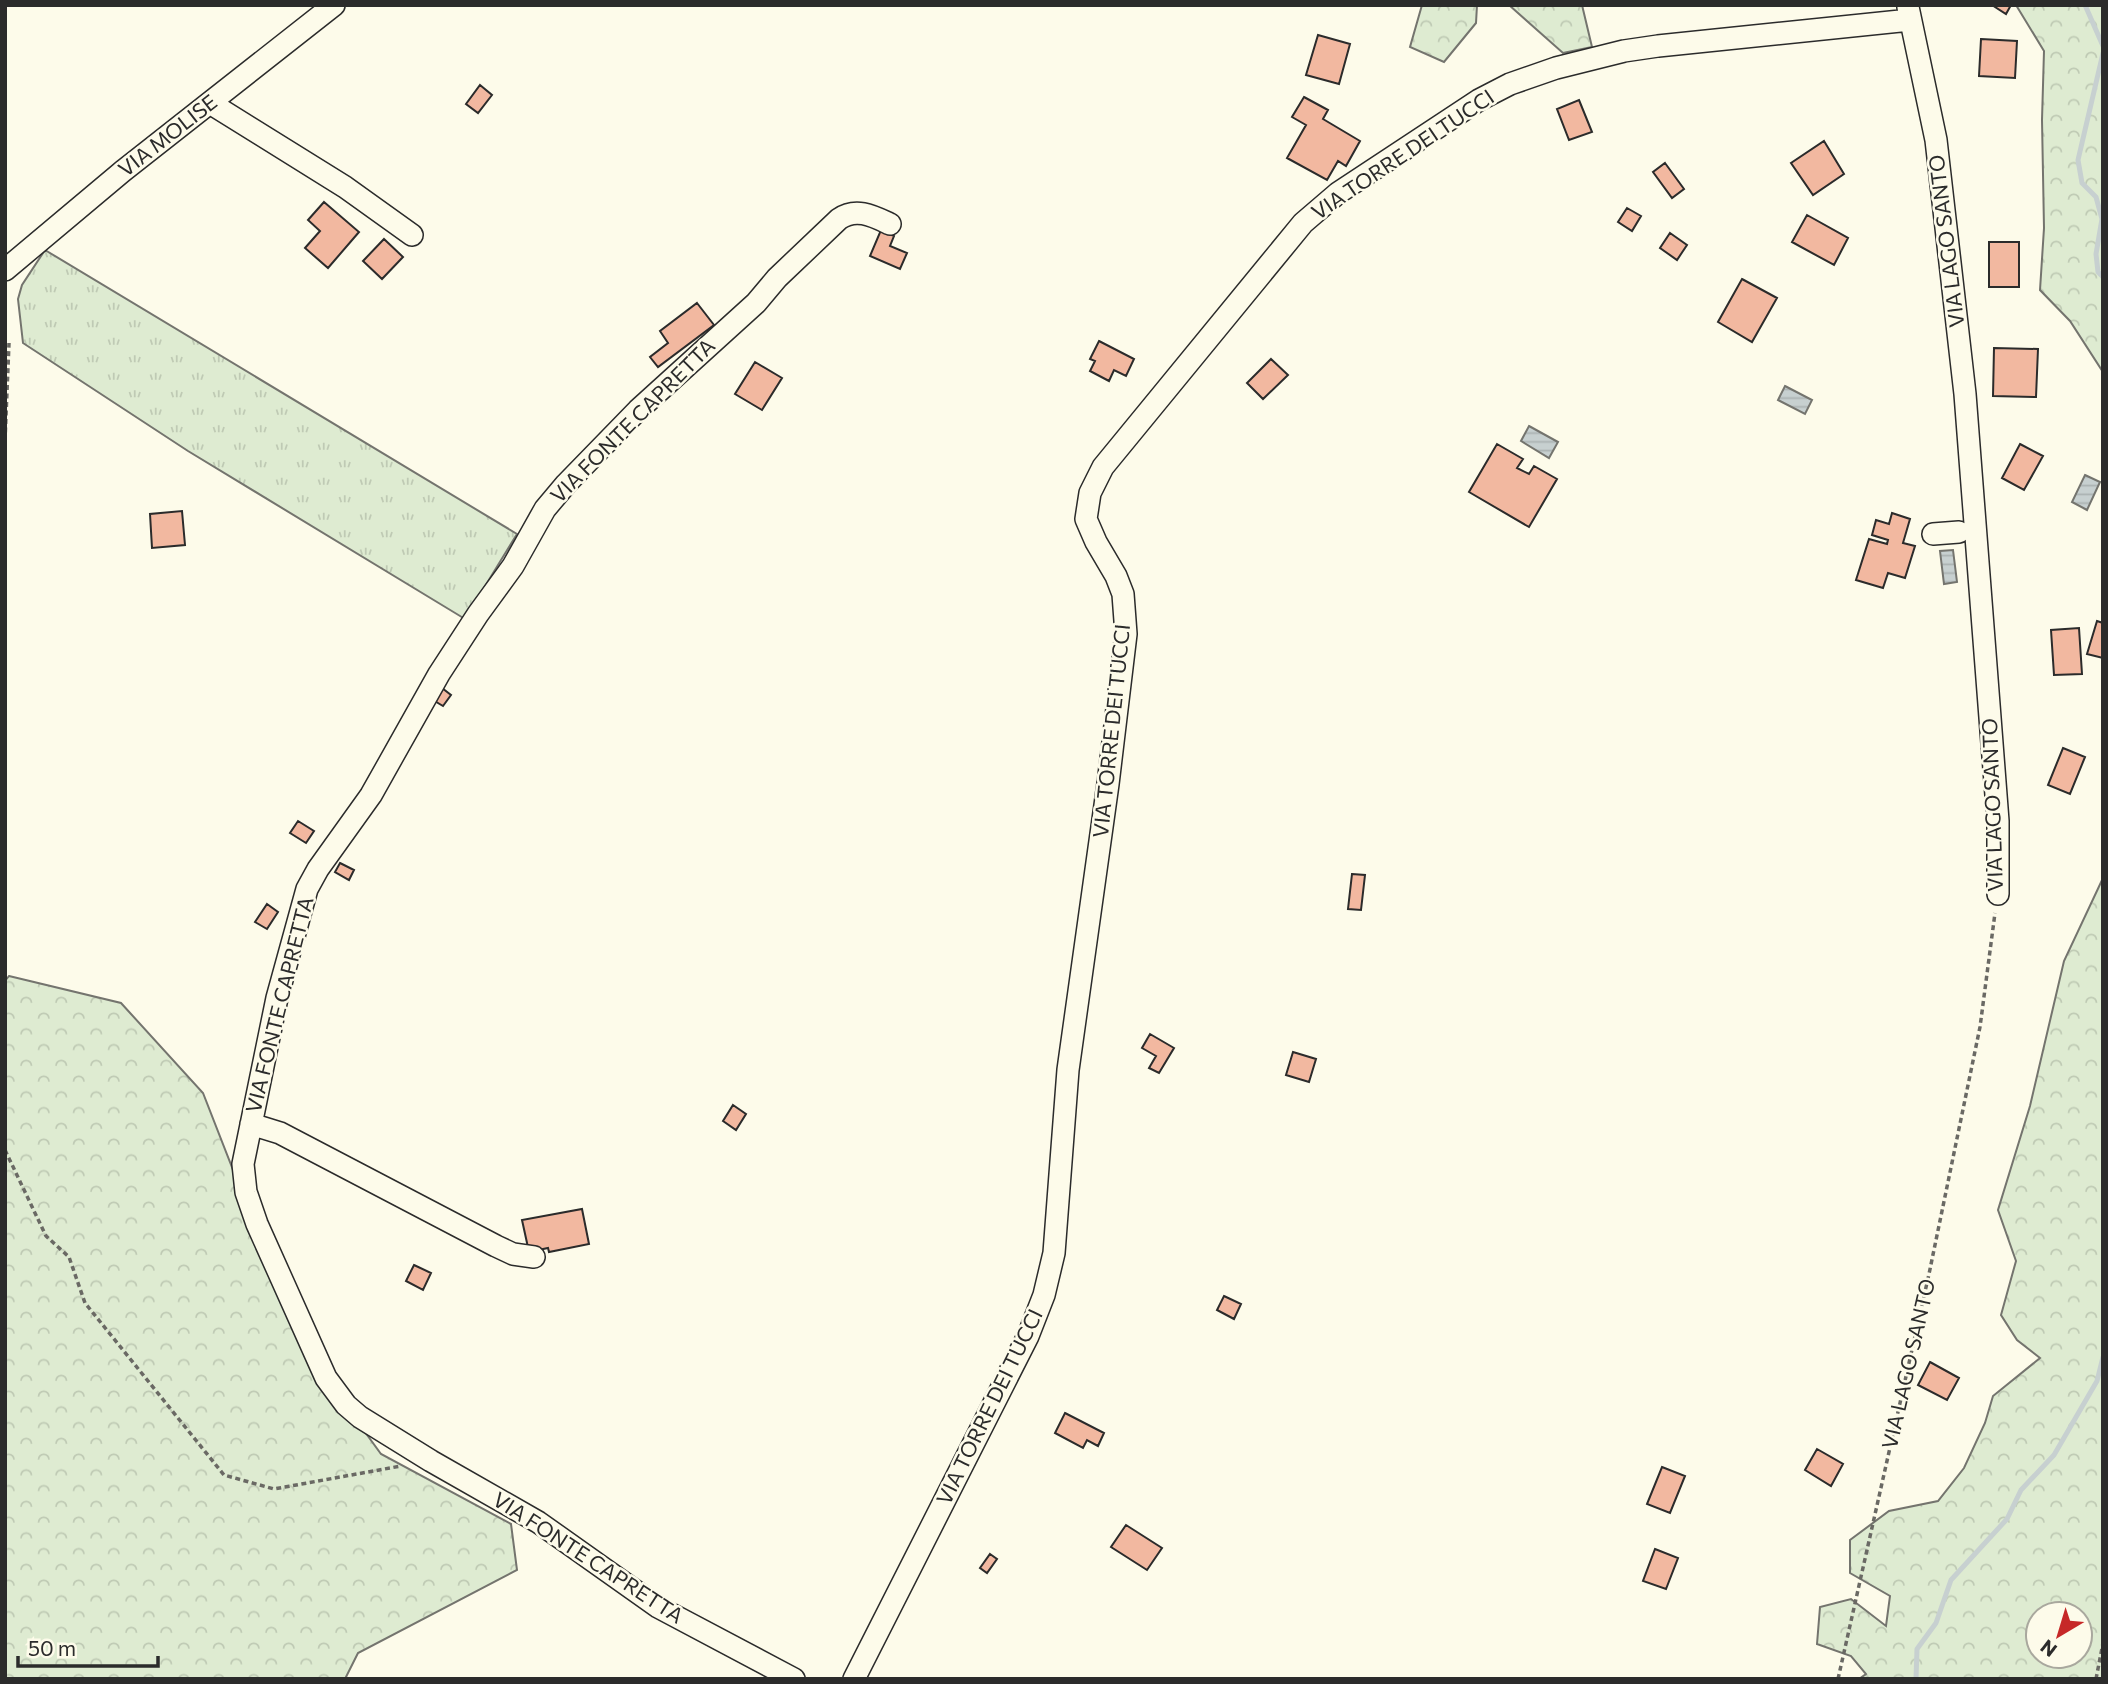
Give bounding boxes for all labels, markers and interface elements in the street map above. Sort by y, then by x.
street label: VIA TORRE DEI TUCCI [1306,83,1498,224]
street label: VIA MOLISE [113,89,221,181]
street label: VIA LAGO SANTO [1923,153,1969,329]
street label: VIA FONTE CAPRETTA [545,333,719,507]
street label: VIA TORRE DEI TUCCI [1087,623,1134,839]
street label: VIA LAGO SANTO [1976,718,2007,892]
street label: VIA FONTE CAPRETTA [240,894,318,1115]
street label: VIA LAGO SANTO [1876,1276,1939,1451]
street label: VIA TORRE DEI TUCCI [930,1304,1047,1508]
street label: VIA FONTE CAPRETTA [489,1486,689,1628]
north arrow [2024,1600,2094,1670]
scale bar [18,1624,158,1668]
text: 50 m [28,1635,76,1660]
text: N [2036,1635,2061,1662]

